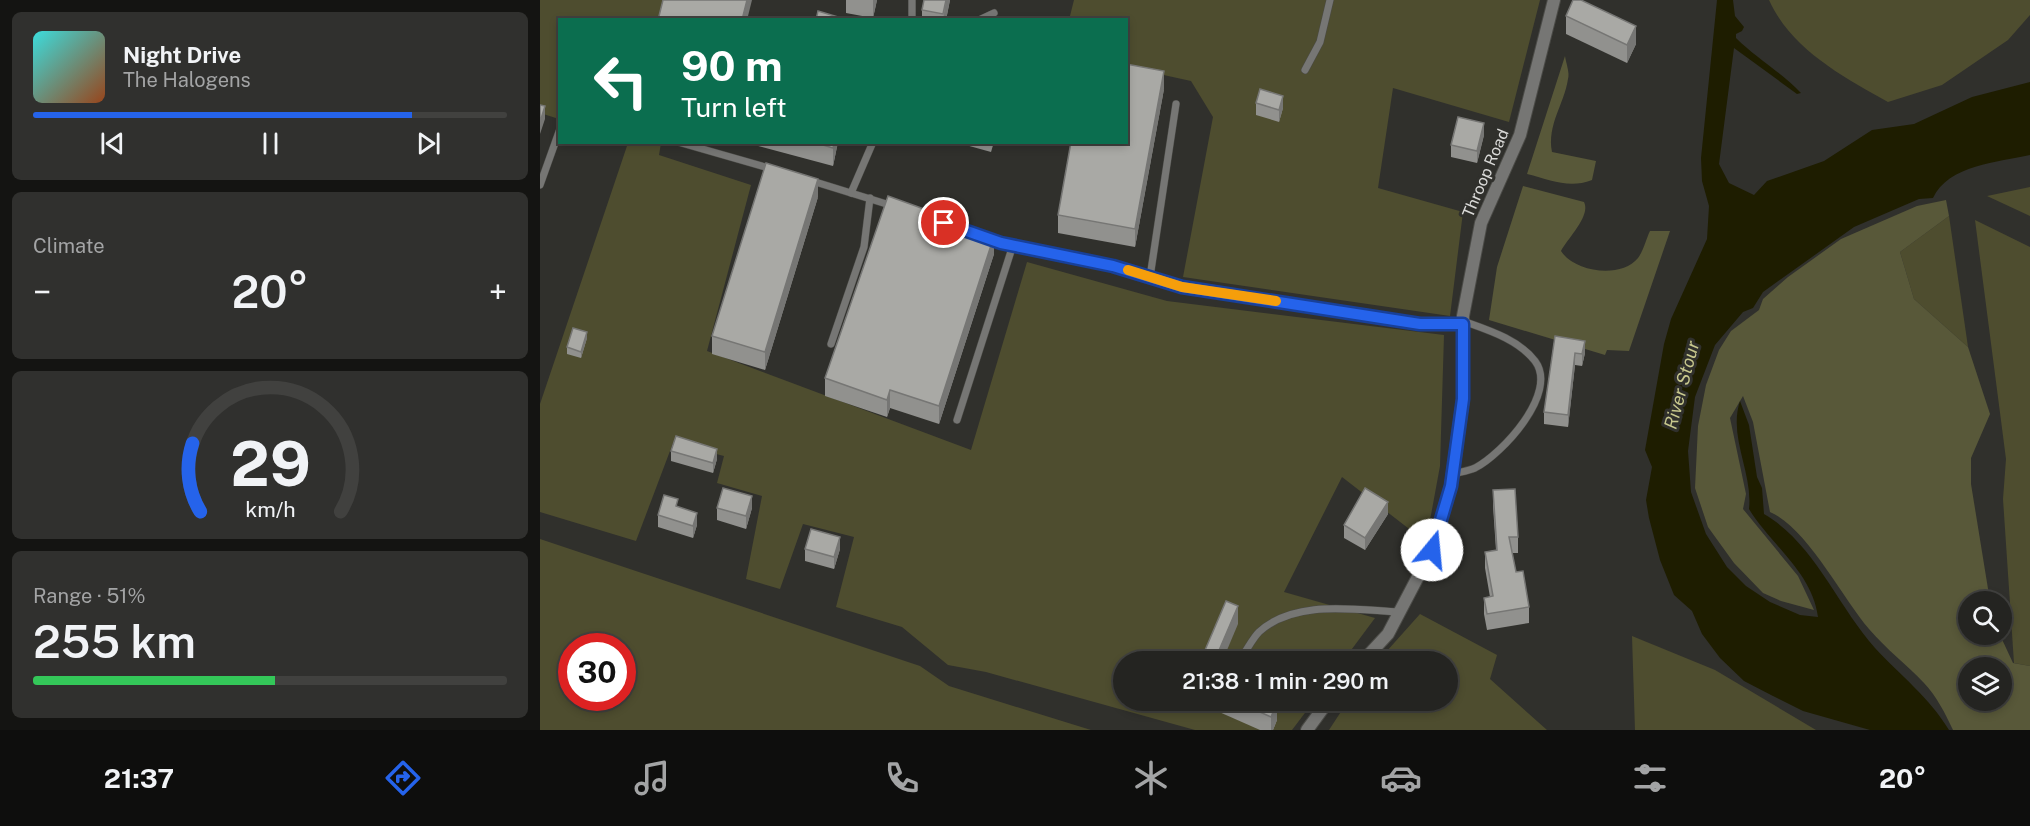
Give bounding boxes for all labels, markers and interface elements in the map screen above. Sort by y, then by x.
text: 90 m [681,41,783,90]
text: Night Drive [123,42,241,68]
icon: left [582,42,660,120]
text: The Halogens [123,68,251,92]
text: Turn left [681,91,787,123]
street label: Throop Road [1458,126,1513,220]
icon: previous [96,127,129,160]
icon: pause [254,127,287,160]
icon: next [412,127,445,160]
pin [918,197,969,248]
icon: arrive [927,206,960,239]
text: Climate [33,234,105,258]
text: 20° [231,265,309,318]
text: − [33,273,51,311]
text: + [489,273,507,311]
water label: River Stour [1660,338,1703,431]
text: 29 [230,427,310,500]
text: km/h [245,497,295,522]
position arrow [1400,518,1464,582]
text: Range · 51% [33,584,145,608]
map controls [1958,591,2012,711]
button: search [1958,591,2012,645]
text: 255 km [33,615,196,668]
speed limit sign: 30 [558,633,636,711]
button: layers [1958,657,2012,711]
text: 21:38 · 1 min · 290 m [1182,668,1389,694]
icon: directions [382,757,424,799]
icon: music [631,757,673,799]
icon: phone [881,757,923,799]
icon: climate [1130,757,1172,799]
icon: car [1380,757,1422,799]
icon: filters [1629,757,1671,799]
text: 21:37 [104,762,174,794]
text: 20° [1879,762,1926,794]

